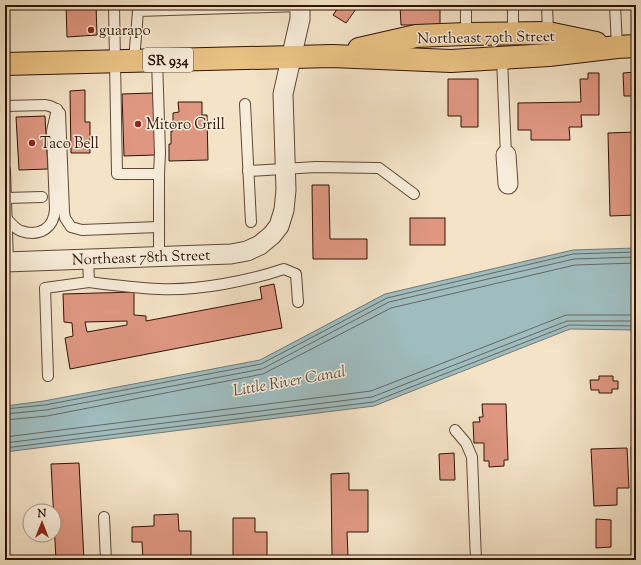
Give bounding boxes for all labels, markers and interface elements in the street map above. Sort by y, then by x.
place label: guarapo [99,21,151,42]
marker: guarapo [86,25,96,35]
street label: Northeast 79th Street [417,27,555,50]
road number: SR 934 [143,48,193,72]
place label: Mitoro Grill [146,115,225,136]
marker: Mitoro Grill [133,119,143,129]
place label: Taco Bell [40,134,99,155]
marker: Taco Bell [27,138,37,148]
street label: Northeast 78th Street [72,246,211,271]
water label: Little River Canal [231,361,348,404]
north arrow [22,503,62,543]
text: N [37,506,47,522]

